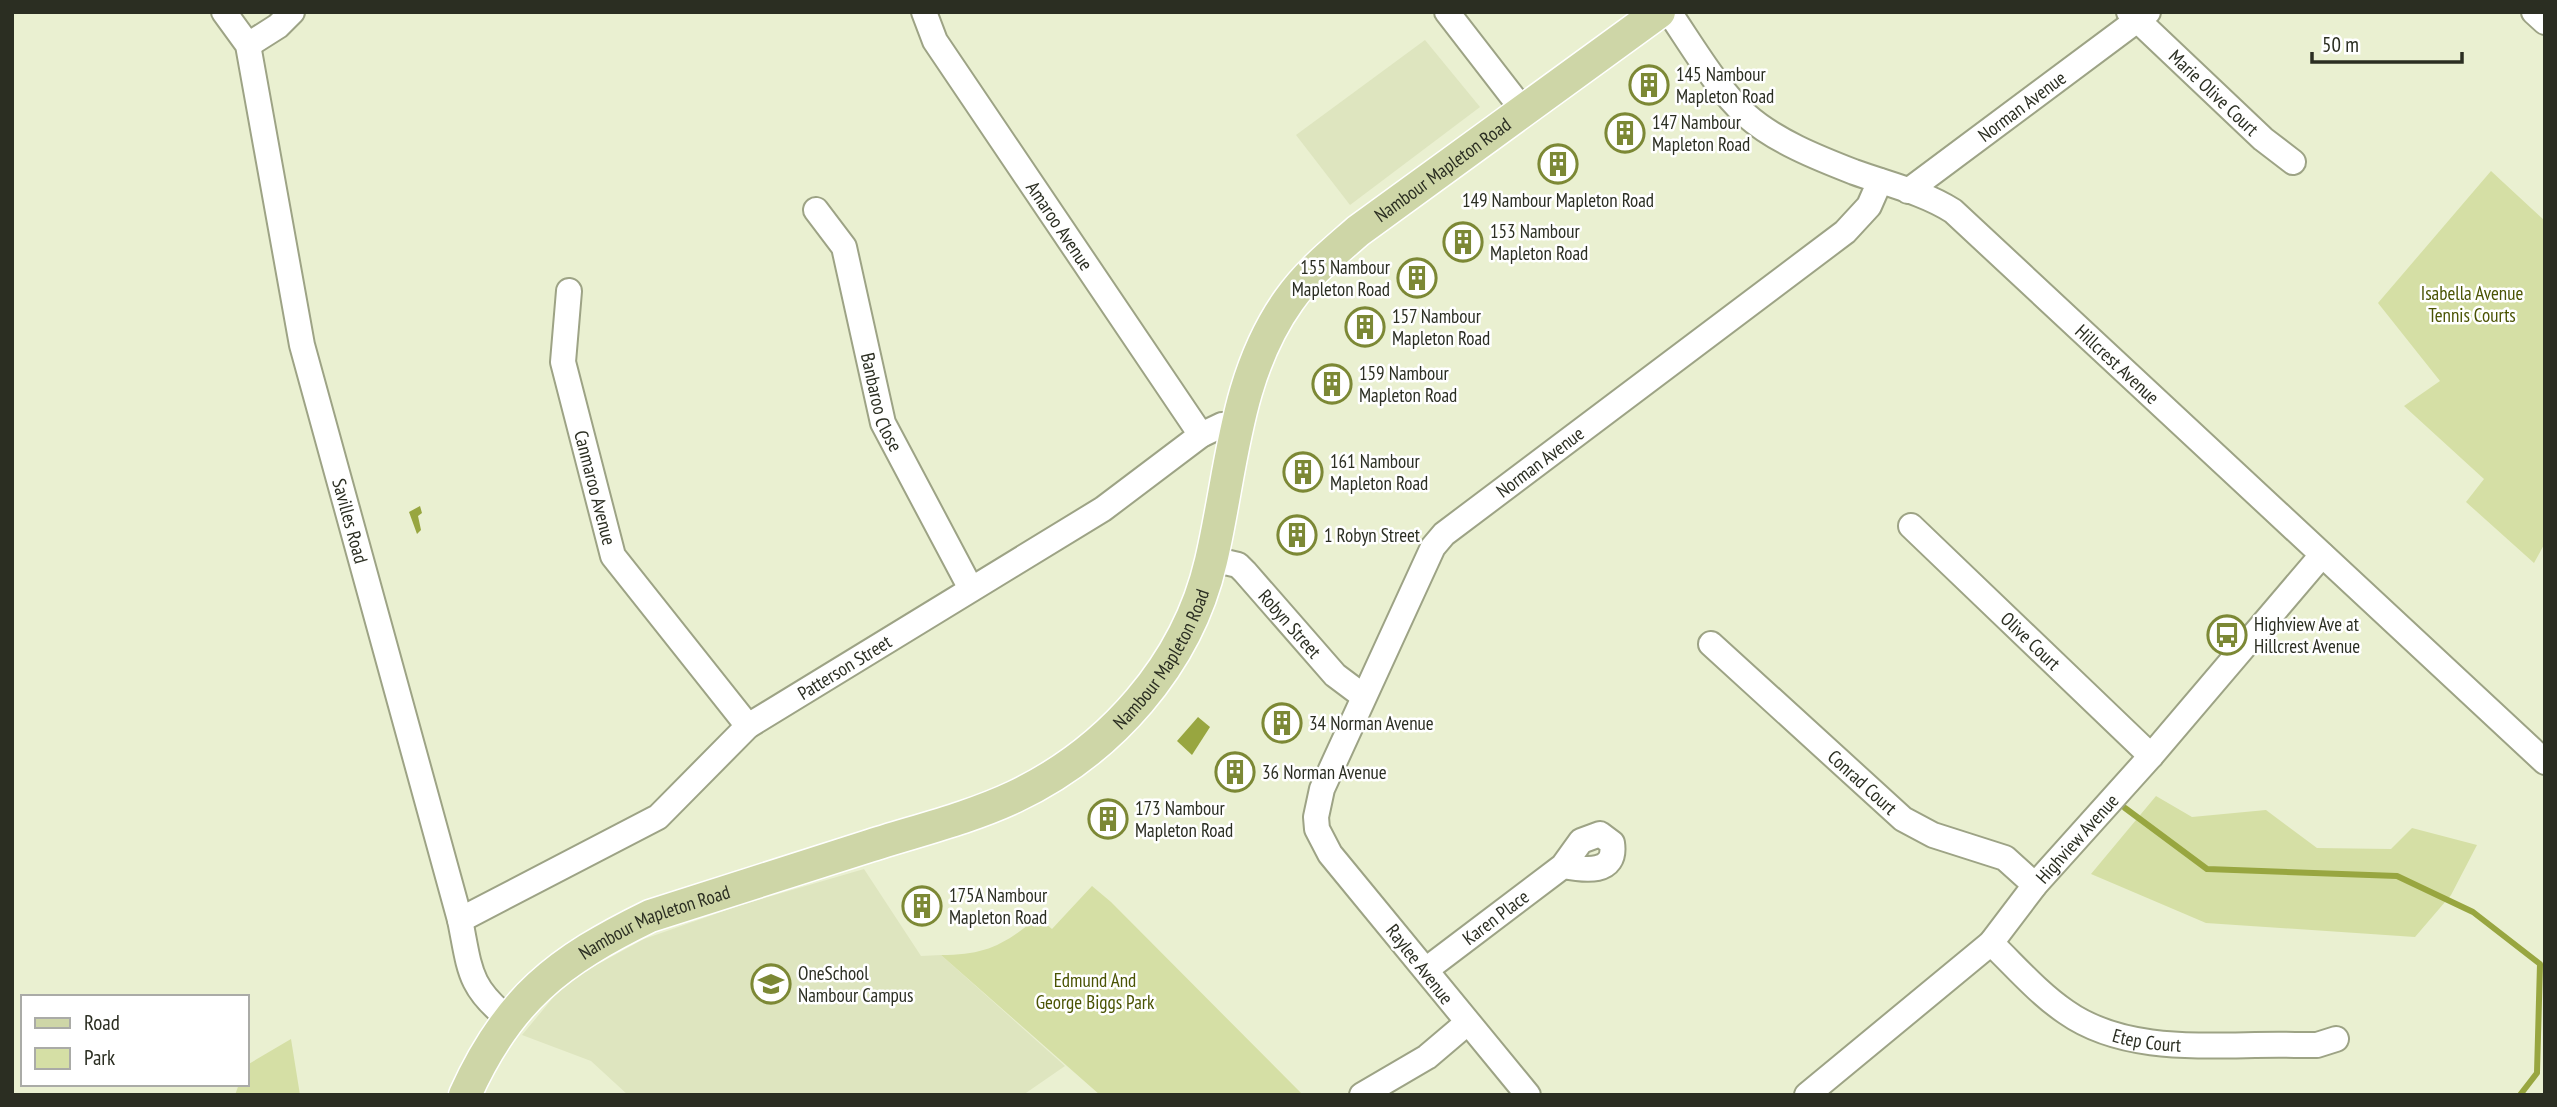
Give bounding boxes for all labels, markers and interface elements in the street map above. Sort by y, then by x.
scale bar [2312,21,2462,65]
text: 50 m [2322,31,2359,58]
street label: Marie Olive Court [2164,44,2264,141]
place label: 145 Nambour Mapleton Road [1676,62,1774,108]
building icon: 145 Nambour Mapleton Road [1628,64,1670,106]
street label: Norman Avenue [1973,65,2071,147]
place label: 147 Nambour Mapleton Road [1652,110,1750,156]
street label: Nambour Mapleton Road [1370,112,1515,227]
building icon: 147 Nambour Mapleton Road [1604,112,1646,154]
building icon: 149 Nambour Mapleton Road [1537,143,1579,185]
street label: Amaroo Avenue [1021,177,1098,275]
place label: 149 Nambour Mapleton Road [1462,188,1654,212]
place label: 153 Nambour Mapleton Road [1490,219,1588,265]
building icon: 153 Nambour Mapleton Road [1442,221,1484,263]
place label: 155 Nambour Mapleton Road [1292,255,1391,301]
building icon: 155 Nambour Mapleton Road [1396,257,1438,299]
park label: Isabella Avenue Tennis Courts [2421,281,2523,327]
place label: 157 Nambour Mapleton Road [1392,304,1490,350]
building icon: 157 Nambour Mapleton Road [1344,306,1386,348]
street label: Hillcrest Avenue [2070,319,2165,409]
street label: Banbaroo Close [856,350,908,456]
place label: 159 Nambour Mapleton Road [1359,361,1457,407]
building icon: 159 Nambour Mapleton Road [1311,363,1353,405]
street label: Norman Avenue [1491,421,1589,503]
street label: Canmaroo Avenue [569,428,622,548]
place label: 161 Nambour Mapleton Road [1330,449,1428,495]
building icon: 161 Nambour Mapleton Road [1282,451,1324,493]
street label: Savilles Road [327,476,373,566]
building icon: 1 Robyn Street [1276,514,1318,556]
place label: 1 Robyn Street [1324,523,1421,547]
street label: Robyn Street [1253,584,1327,663]
street label: Nambour Mapleton Road [1108,586,1214,734]
street label: Olive Court [1996,607,2066,676]
place label: Highview Ave at Hillcrest Avenue [2254,612,2360,658]
bus stop icon: Highview Ave at Hillcrest Avenue [2206,614,2248,656]
street label: Patterson Street [793,629,896,705]
building icon: 34 Norman Avenue [1261,702,1303,744]
place label: 34 Norman Avenue [1309,711,1434,735]
street label: Conrad Court [1823,744,1903,820]
building icon: 36 Norman Avenue [1214,751,1256,793]
place label: 36 Norman Avenue [1262,760,1387,784]
street label: Highview Avenue [2030,789,2123,888]
place label: 173 Nambour Mapleton Road [1135,796,1233,842]
building icon: 173 Nambour Mapleton Road [1087,798,1129,840]
street label: Nambour Mapleton Road [574,879,733,965]
place label: 175A Nambour Mapleton Road [949,883,1048,929]
street label: Karen Place [1458,884,1534,950]
building icon: 175A Nambour Mapleton Road [901,885,943,927]
street label: Raylee Avenue [1381,919,1459,1009]
place label: OneSchool Nambour Campus [798,961,913,1007]
school or university icon: OneSchool Nambour Campus [750,963,792,1005]
park label: Edmund And George Biggs Park [1036,968,1155,1014]
legend [21,995,248,1086]
text: Road [84,1009,120,1036]
street label: Etep Court [2110,1023,2183,1057]
text: Park [84,1044,115,1071]

